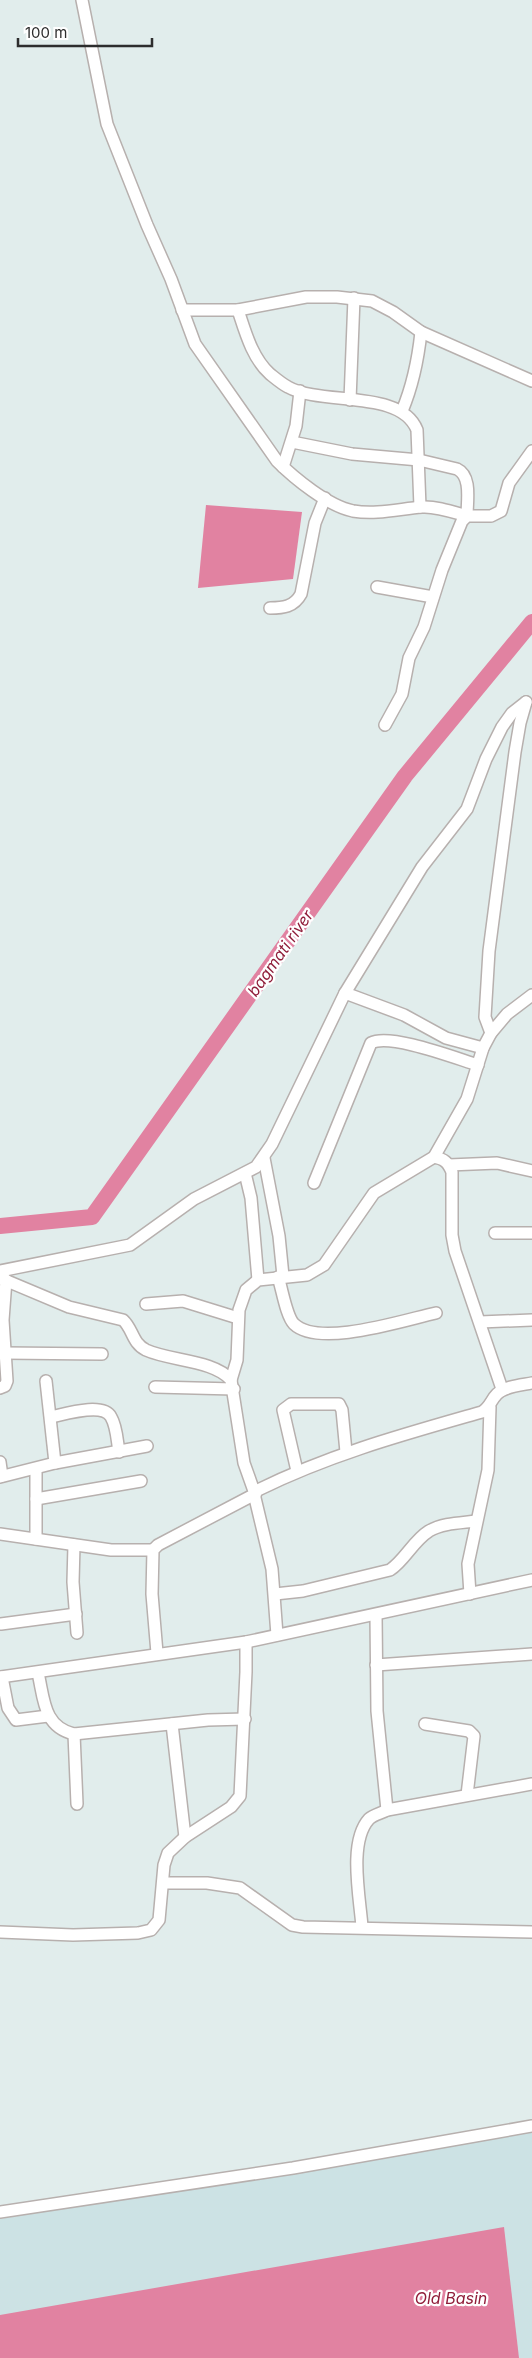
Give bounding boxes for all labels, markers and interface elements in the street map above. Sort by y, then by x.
scale bar [18,15,151,47]
text: 100 m [25,23,67,42]
water label: bagmati river [243,905,318,1000]
water label: Old Basin [415,2288,487,2308]

